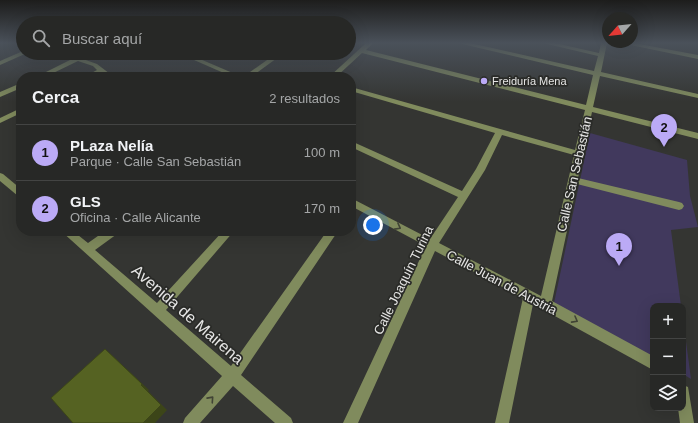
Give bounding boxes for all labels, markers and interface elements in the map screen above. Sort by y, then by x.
north arrow [602,12,638,48]
search box [16,16,356,60]
icon: search [30,27,52,49]
text: Buscar aquí [62,30,142,47]
place label: Freiduría Mena [492,75,567,87]
marker: Freiduría Mena [479,76,489,86]
text: Cerca [32,88,79,107]
text: 2 resultados [269,91,340,106]
pin: 2 [651,114,677,147]
street label: Calle San Sebastián [554,115,595,233]
text: PLaza Nelía [70,137,153,154]
text: 1 [41,145,49,160]
text: 100 m [304,145,340,160]
text: Parque · Calle San Sebastián [70,154,241,169]
text: GLS [70,193,101,210]
text: 2 [41,201,49,216]
text: 170 m [304,201,340,216]
text: Oficina · Calle Alicante [70,210,201,225]
your location [363,215,383,235]
one-way arrow [394,222,401,230]
street label: Calle Joaquín Turina [371,223,437,337]
pin: 1 [606,233,632,266]
street label: Calle Juan de Austria [444,247,560,318]
street label: Avenida de Mairena [128,261,247,367]
map controls [650,303,686,411]
button: + [650,303,686,339]
one-way arrow [571,315,578,323]
button: − [650,339,686,375]
button: layers [650,375,686,411]
one-way arrow [207,396,214,404]

